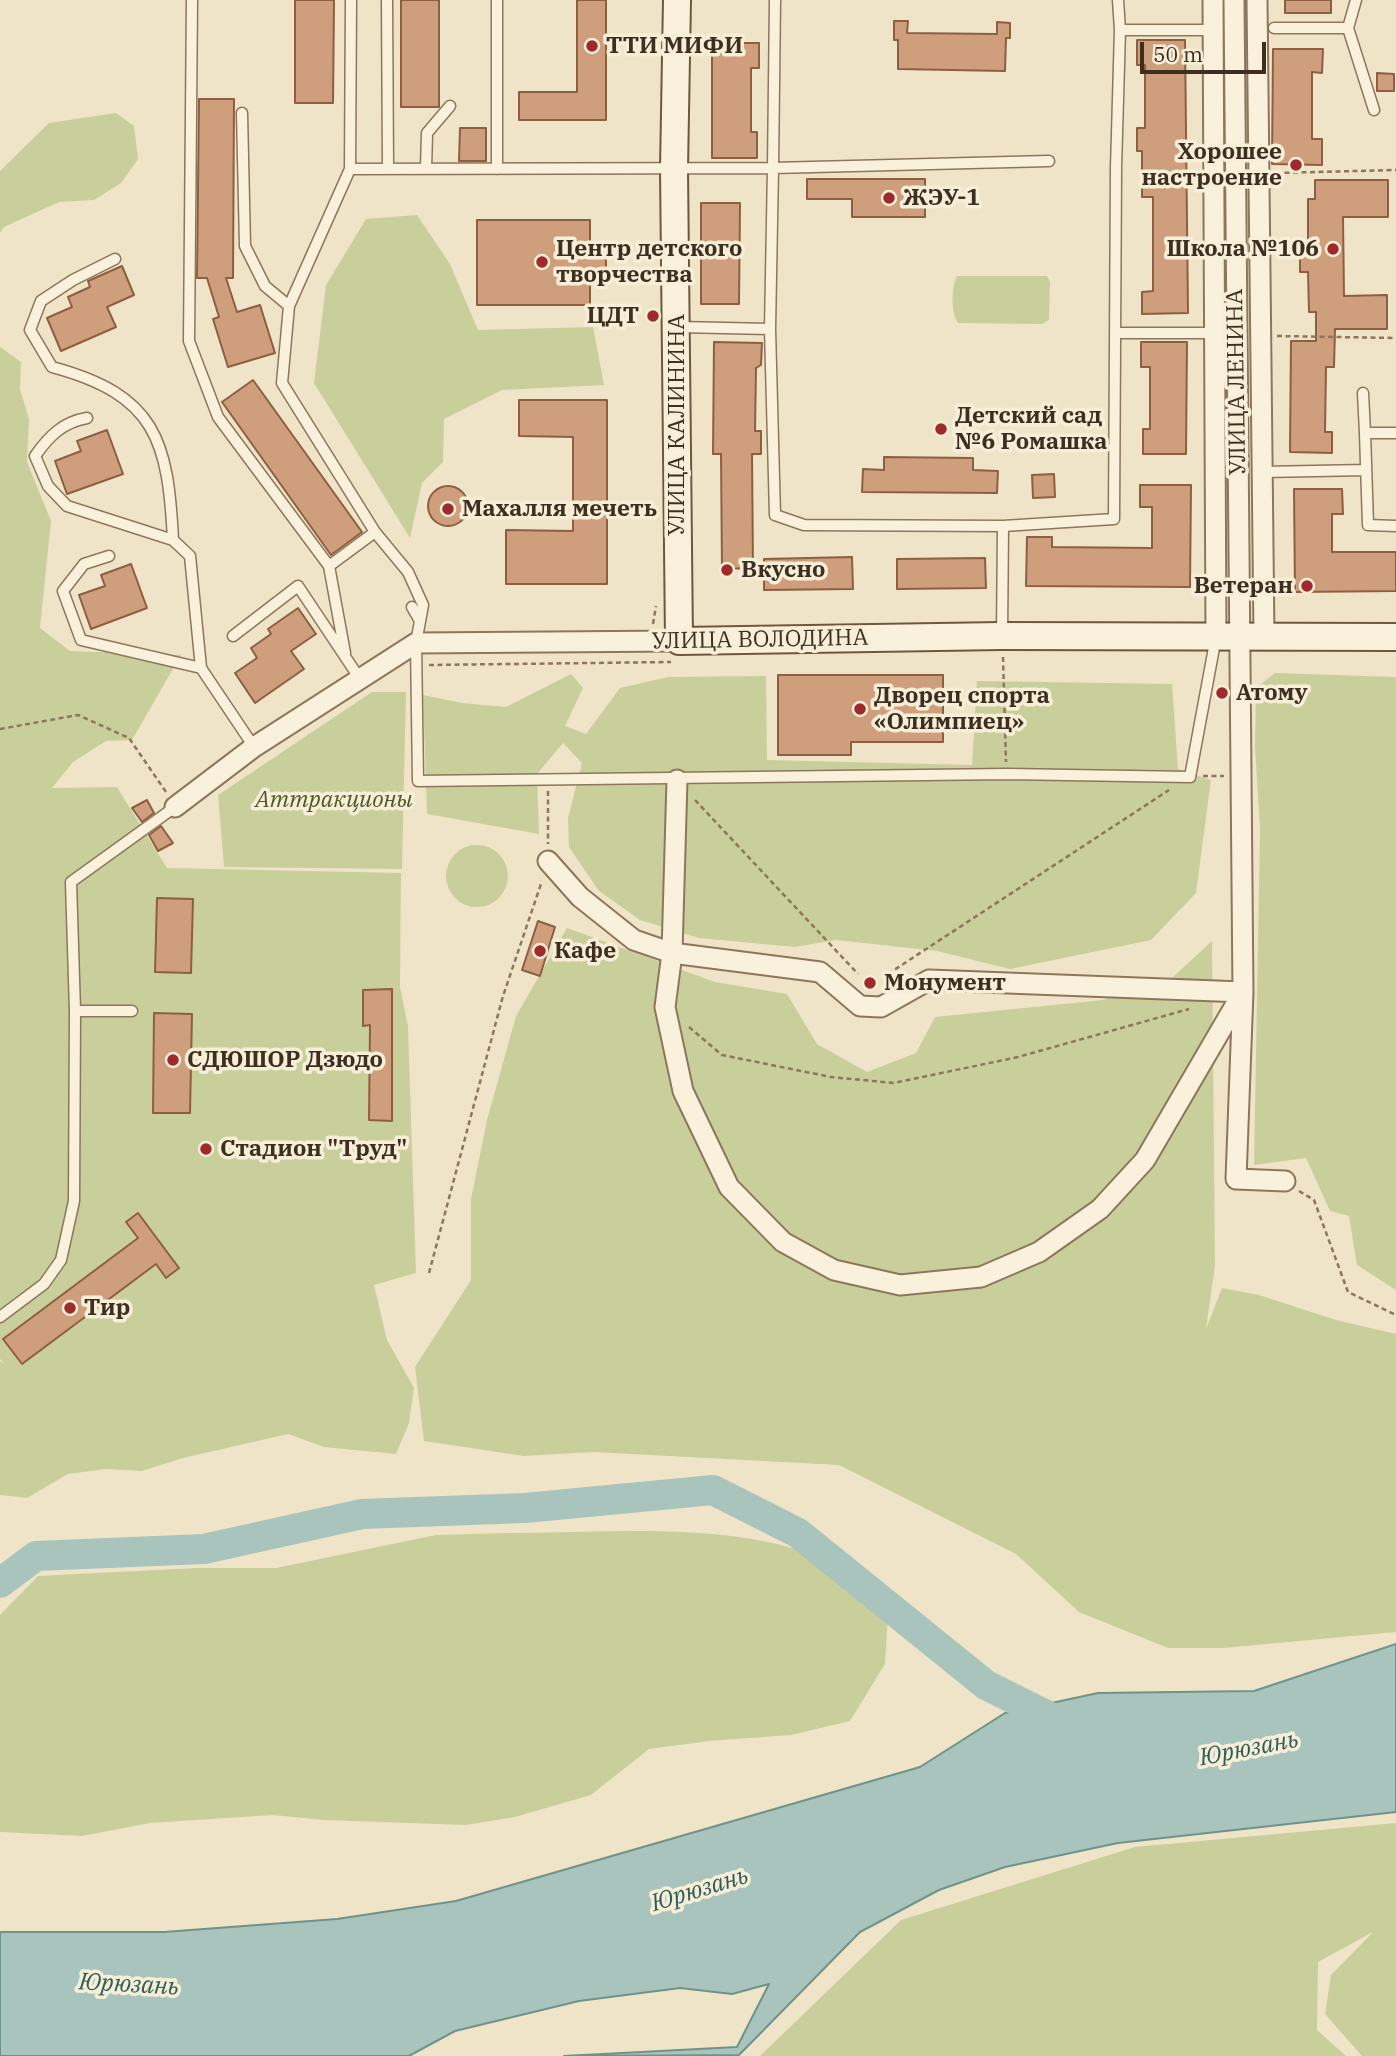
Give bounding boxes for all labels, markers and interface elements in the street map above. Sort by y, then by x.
scale bar [1144,28,1270,72]
place label: ТТИ МИФИ [606,32,743,60]
marker: ТТИ МИФИ [584,38,600,54]
text: 50 m [1153,40,1203,68]
place label: Хорошее настроение [1141,138,1282,192]
marker: Хорошее настроение [1288,157,1304,173]
place label: ЖЭУ-1 [903,184,980,212]
marker: ЖЭУ-1 [881,190,897,206]
place label: Центр детского творчества [556,235,742,289]
place label: Школа №106 [1167,235,1319,263]
marker: Школа №106 [1325,241,1341,257]
marker: Центр детского творчества [534,254,550,270]
street label: УЛИЦА ЛЕНИНА [1222,289,1252,475]
place label: ЦДТ [587,302,639,330]
marker: ЦДТ [645,308,661,324]
street label: УЛИЦА КАЛИНИНА [663,314,691,536]
place label: Детский сад №6 Ромашка [955,402,1107,456]
marker: Детский сад №6 Ромашка [933,421,949,437]
place label: Махалля мечеть [462,495,657,523]
marker: Махалля мечеть [440,501,456,517]
place label: Вкусно [741,556,825,584]
marker: Вкусно [719,562,735,578]
place label: Ветеран [1194,572,1293,600]
marker: Ветеран [1299,578,1315,594]
street label: УЛИЦА ВОЛОДИНА [651,624,869,656]
place label: Атому [1236,679,1308,707]
place label: Дворец спорта «Олимпиец» [874,682,1050,736]
marker: Атому [1214,685,1230,701]
marker: Дворец спорта «Олимпиец» [852,701,868,717]
park label: Аттракционы [255,786,413,814]
place label: Кафе [554,937,616,965]
marker: Кафе [532,943,548,959]
place label: Монумент [884,969,1006,997]
marker: Монумент [862,975,878,991]
place label: СДЮШОР Дзюдо [187,1046,383,1074]
marker: СДЮШОР Дзюдо [165,1052,181,1068]
place label: Стадион "Труд" [220,1135,407,1163]
marker: Стадион "Труд" [198,1141,214,1157]
place label: Тир [84,1294,130,1322]
marker: Тир [62,1300,78,1316]
water label: Юрюзань [1197,1725,1301,1773]
water label: Юрюзань [648,1862,752,1918]
water label: Юрюзань [78,1968,180,2002]

